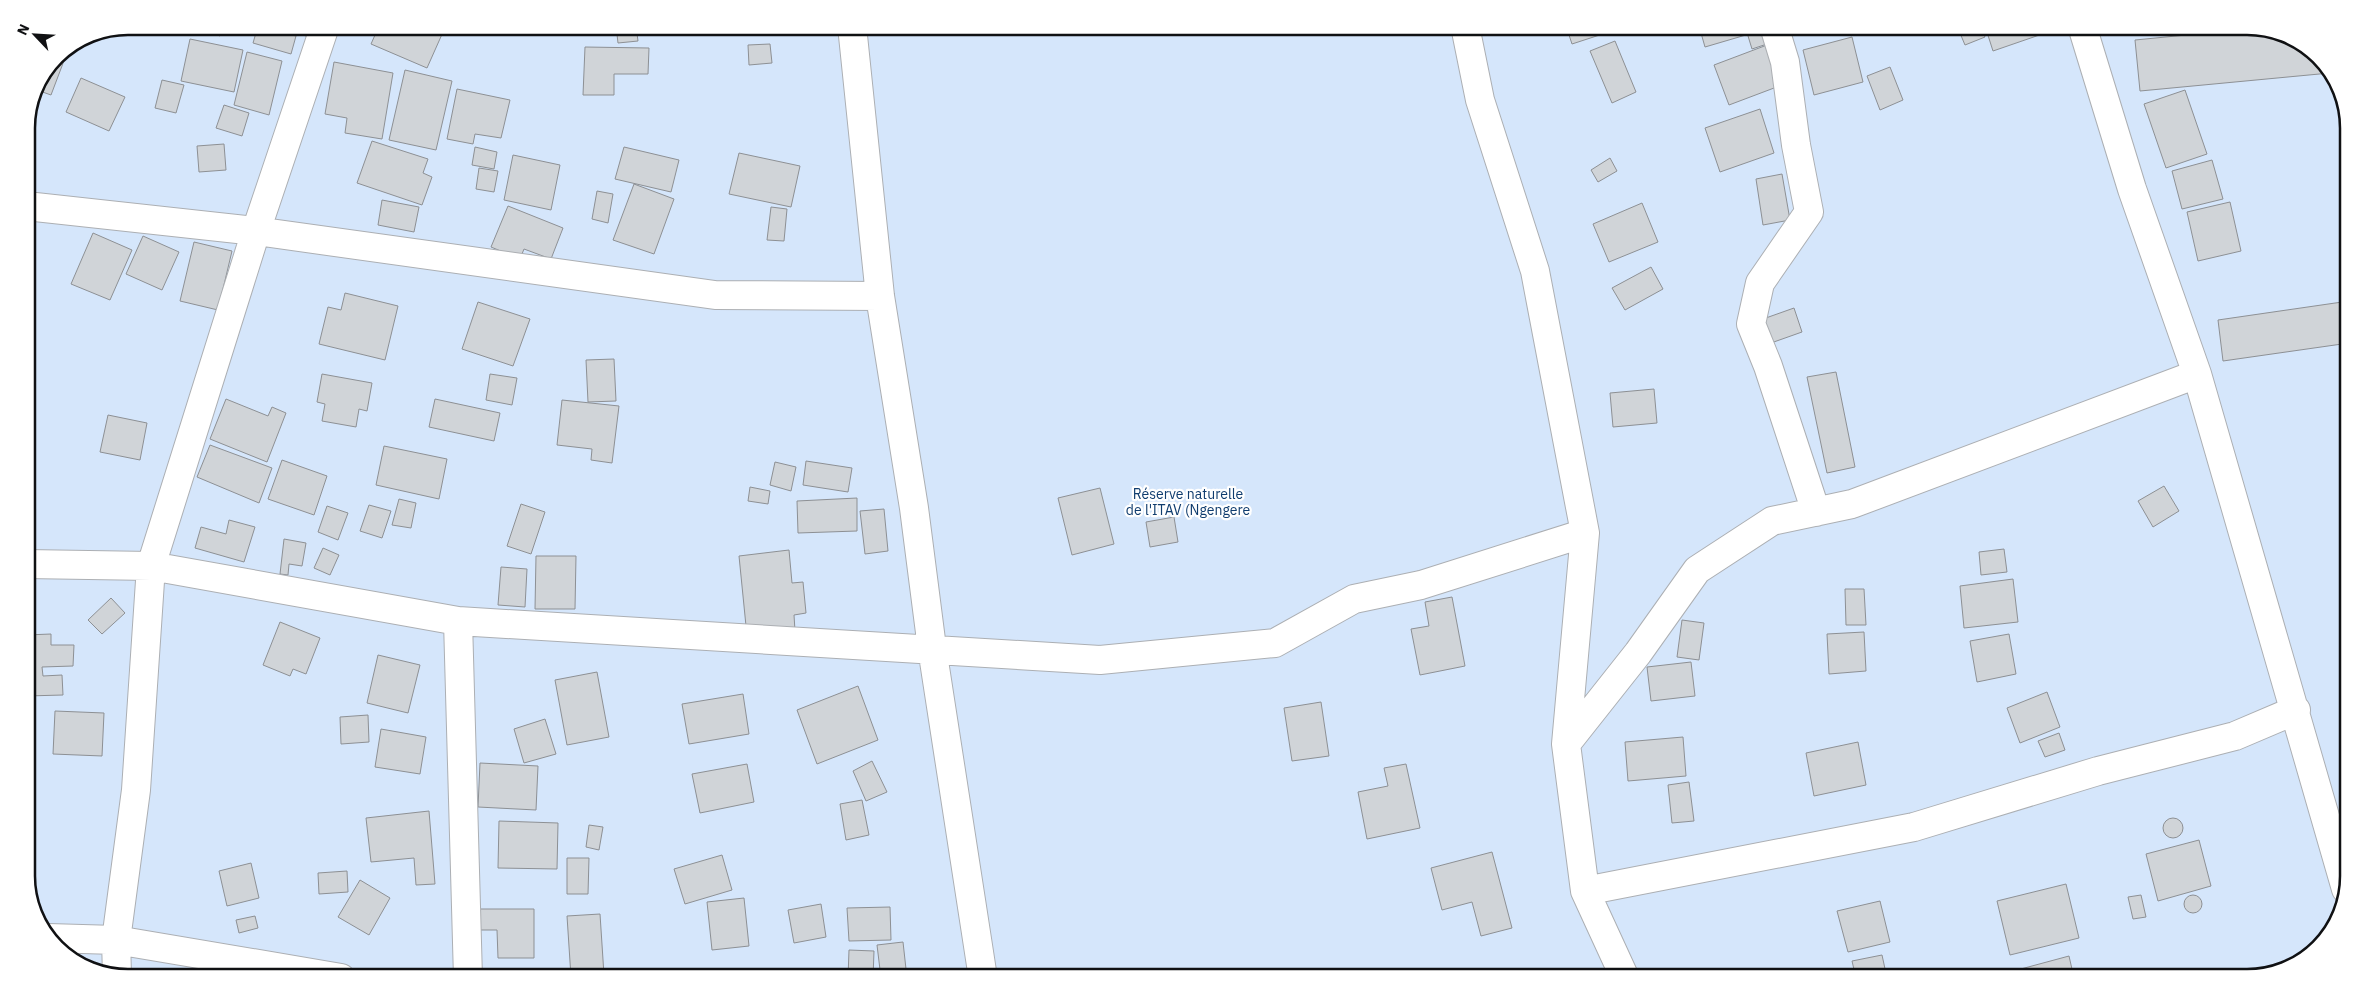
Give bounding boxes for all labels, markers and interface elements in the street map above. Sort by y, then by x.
north arrow [10,10,60,60]
text: N [13,21,34,38]
park label: Réserve naturelle de l'ITAV (Ngengere [1126,485,1251,519]

